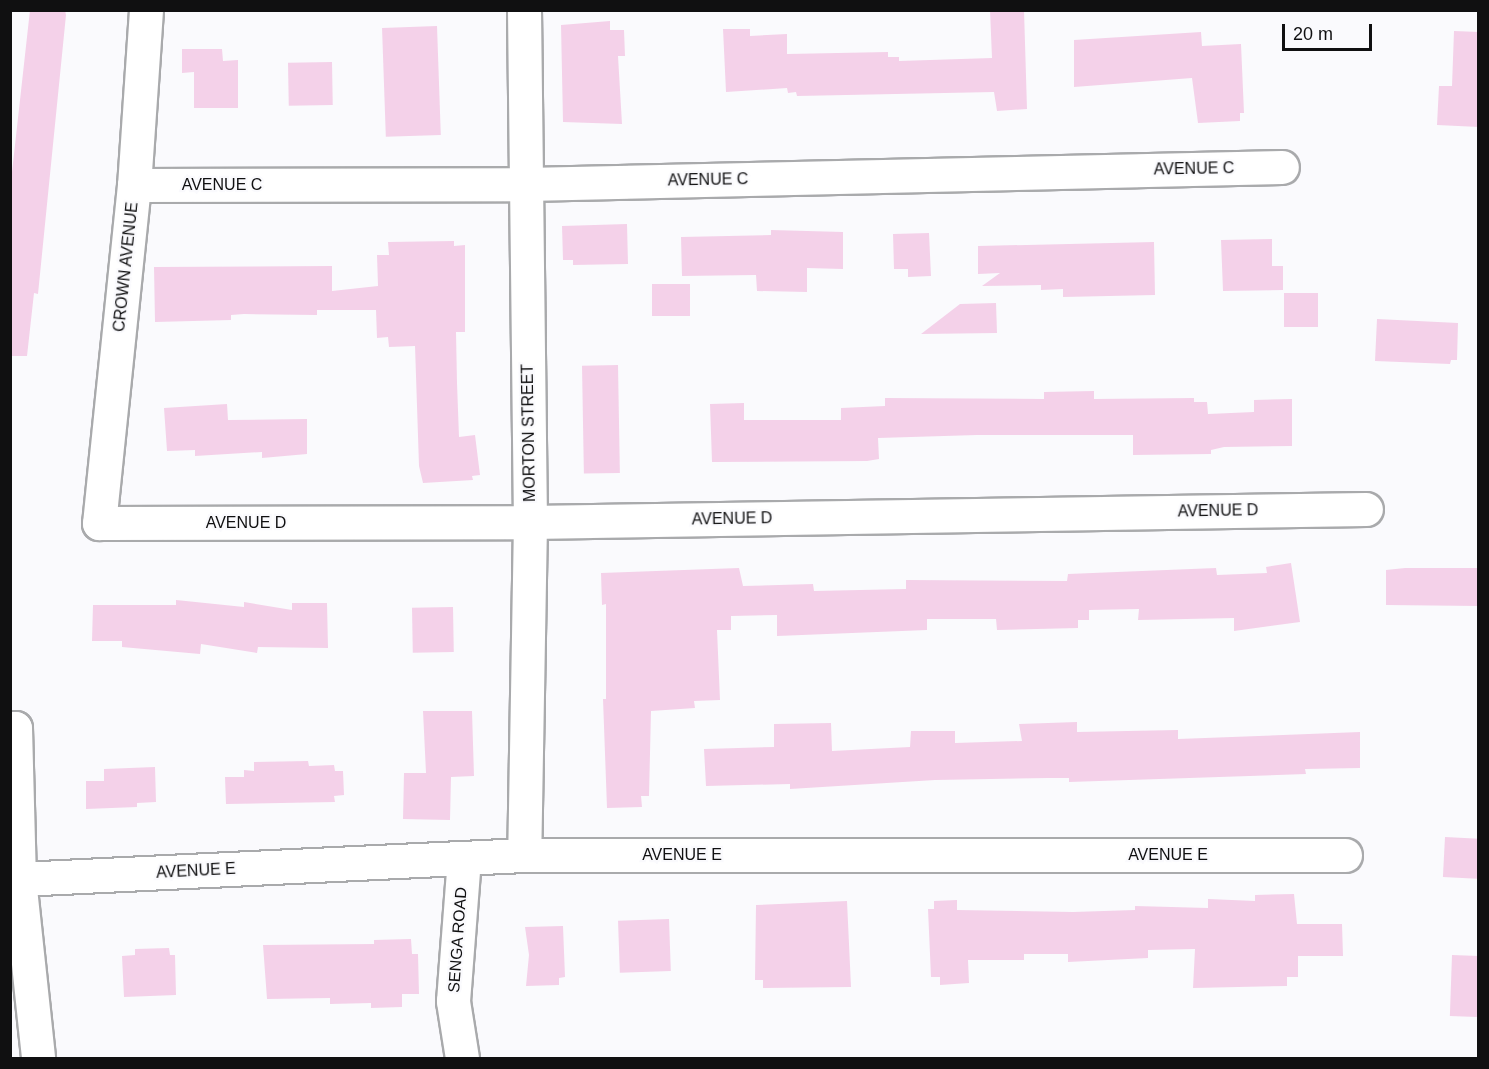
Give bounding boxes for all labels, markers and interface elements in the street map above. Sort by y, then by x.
scale bar [1285,12,1375,50]
text: 20 m [1293,24,1333,44]
street label: AVENUE C [1154,159,1234,179]
street label: AVENUE C [668,170,748,190]
street label: AVENUE C [182,175,262,195]
street label: CROWN AVENUE [110,201,142,333]
street label: MORTON STREET [518,364,540,502]
street label: AVENUE D [1178,501,1258,521]
street label: AVENUE D [692,509,772,529]
street label: AVENUE D [206,513,286,533]
street label: AVENUE E [642,845,722,865]
street label: AVENUE E [1128,845,1208,865]
street label: AVENUE E [156,859,236,883]
street label: SENGA ROAD [445,886,471,994]

